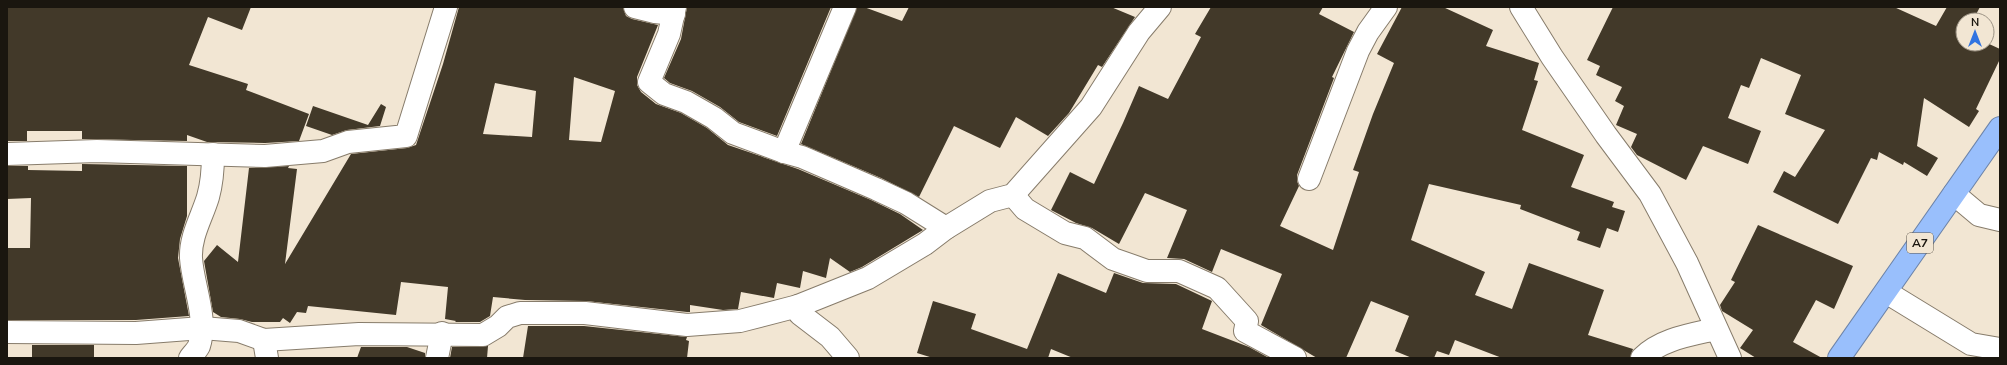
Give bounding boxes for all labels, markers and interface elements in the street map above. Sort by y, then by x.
north arrow [1955,12,1995,52]
text: N [1971,15,1979,30]
road number: A7 [1907,233,1933,253]

